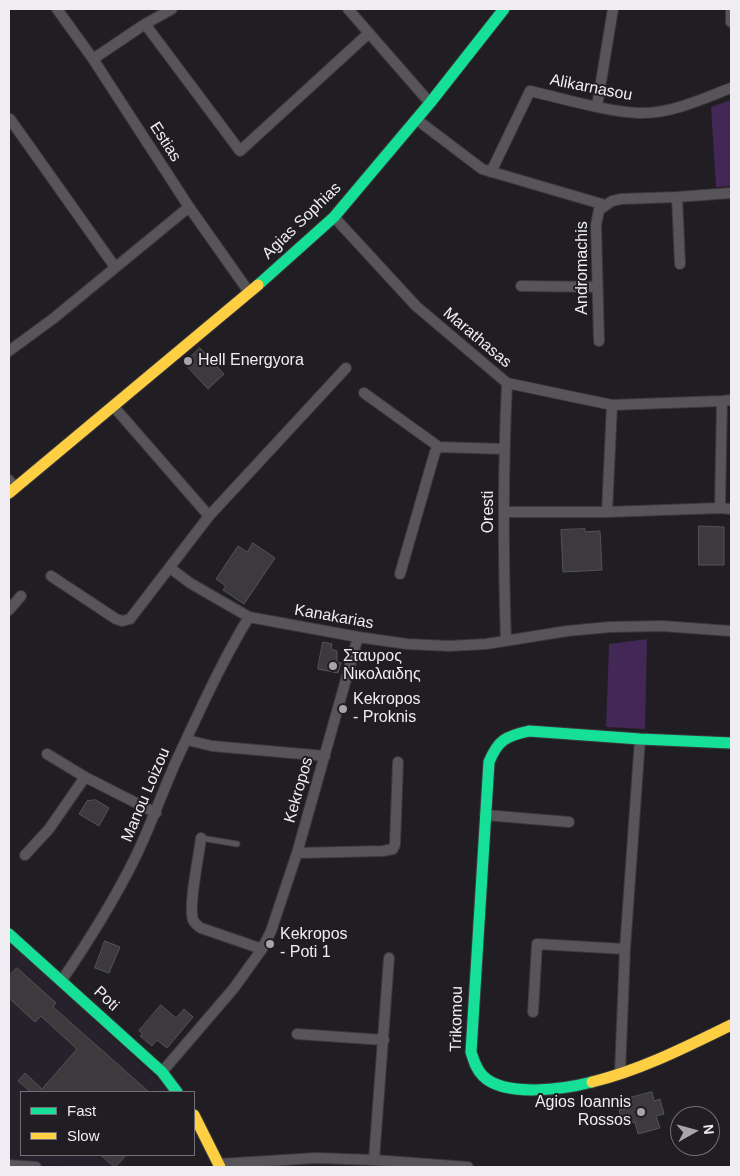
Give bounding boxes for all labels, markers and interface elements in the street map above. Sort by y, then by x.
street label: Alikarnasou [548,71,634,105]
street label: Estias [145,119,185,165]
street label: Agias Sophias [259,179,345,263]
street label: Andromachis [573,221,593,315]
street label: Marathasas [439,304,515,372]
place label: Hell Energyora [198,351,304,371]
marker: Hell Energyora [182,355,194,367]
street label: Oresti [479,491,499,533]
street label: Kanakarias [293,601,375,633]
place label: Σταυρος Νικολαιδης [343,647,421,685]
marker: Σταυρος Νικολαιδης [327,660,339,672]
place label: Kekropos - Proknis [353,690,421,728]
marker: Kekropos - Proknis [337,703,349,715]
street label: Manou Loizou [118,745,174,845]
street label: Kekropos [280,755,318,825]
place label: Kekropos - Poti 1 [280,925,348,963]
marker: Kekropos - Poti 1 [264,938,276,950]
street label: Poti [89,983,123,1015]
street label: Trikomou [447,986,467,1052]
legend [20,1091,195,1156]
place label: Agios Ioannis Rossos [535,1093,631,1131]
text: Fast [67,1102,96,1119]
marker: Agios Ioannis Rossos [635,1106,647,1118]
north arrow [670,1106,720,1156]
text: N [700,1123,717,1135]
text: Slow [67,1127,100,1144]

